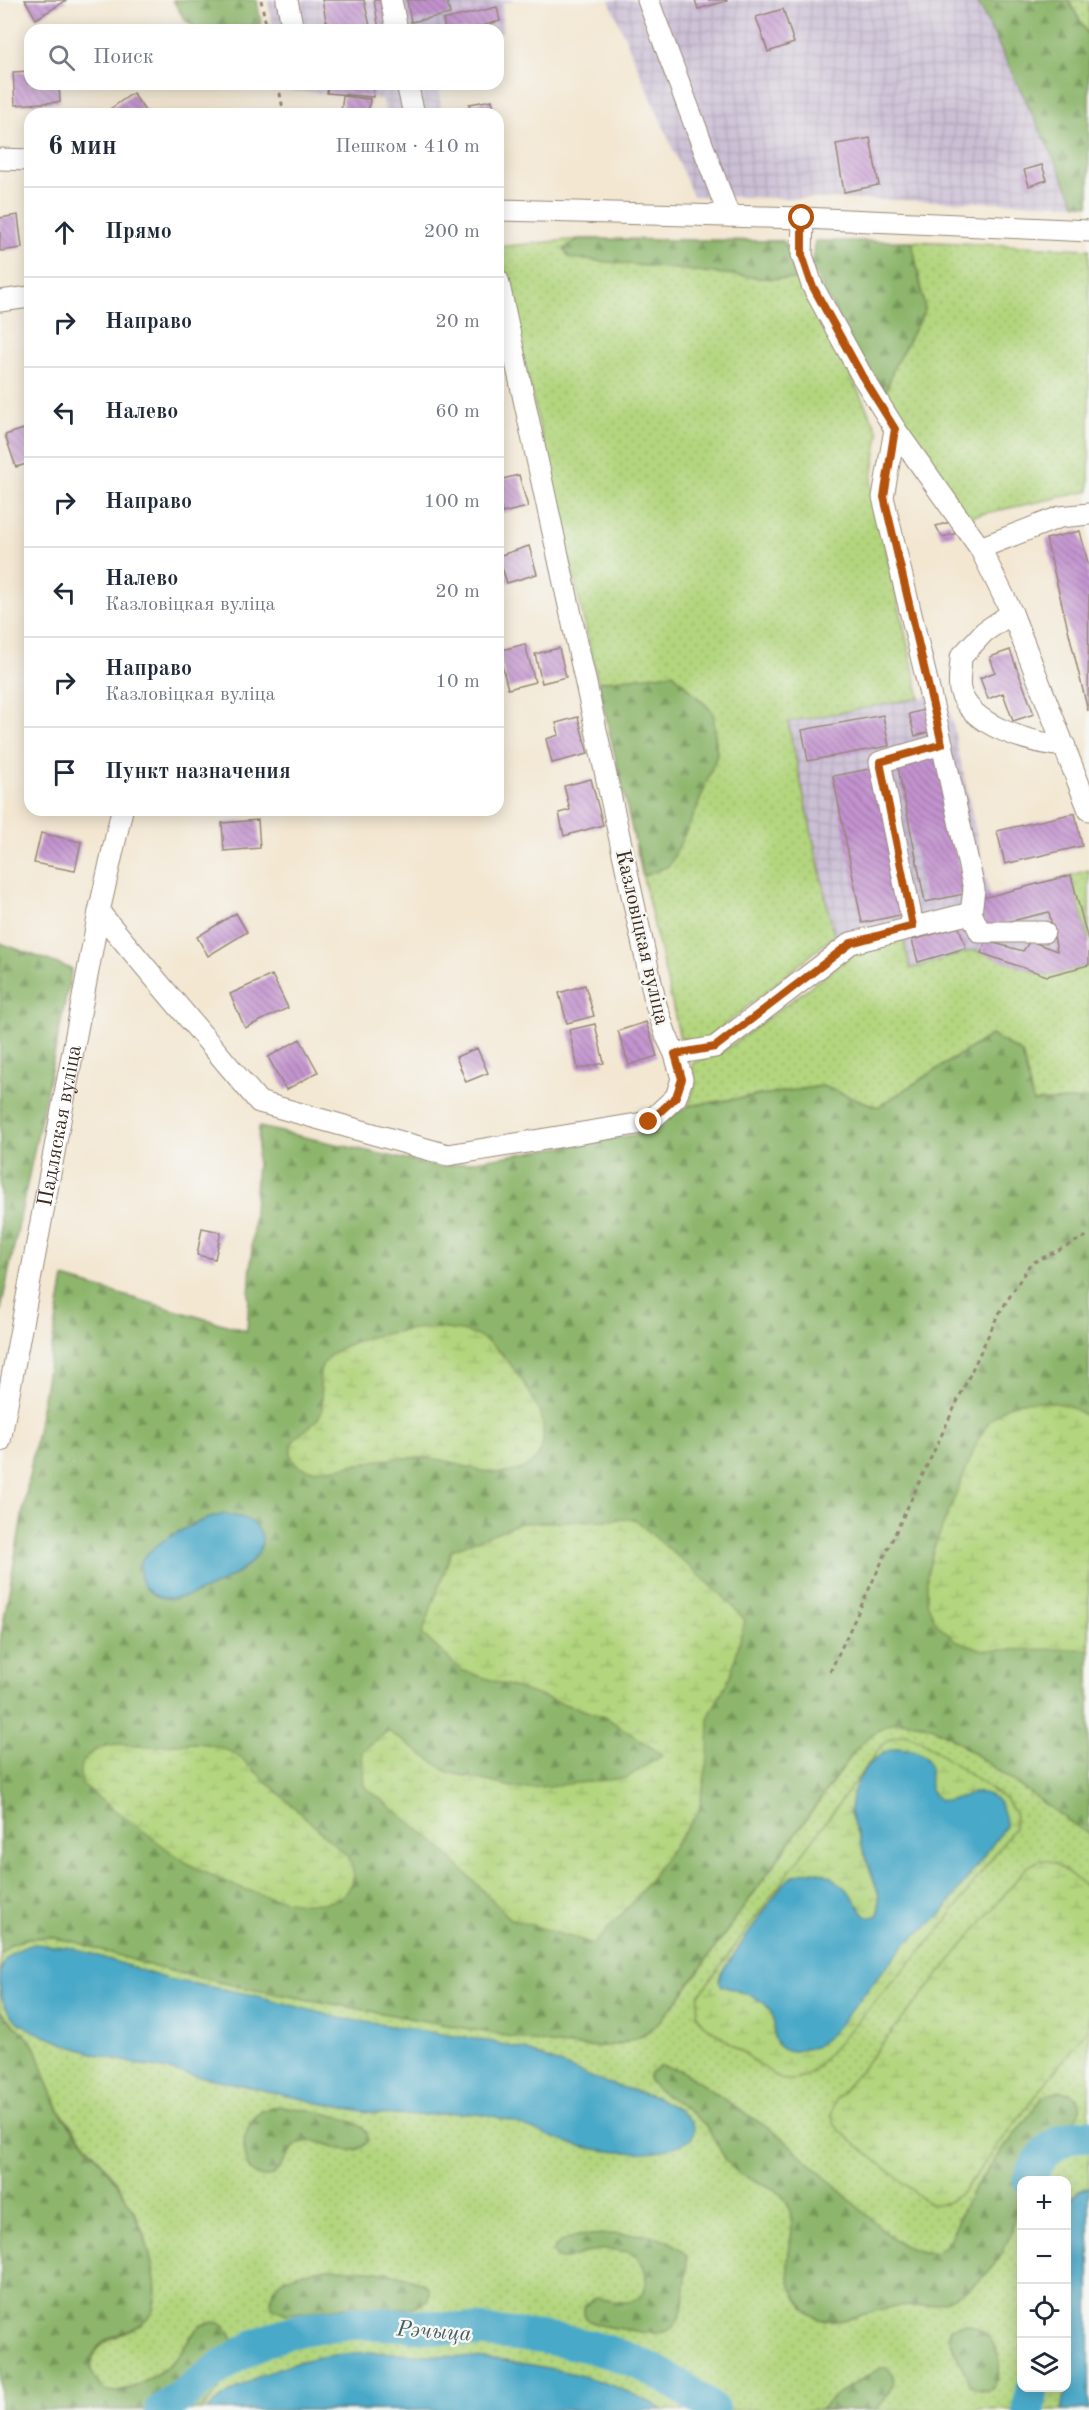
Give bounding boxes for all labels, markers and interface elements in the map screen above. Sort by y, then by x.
search box [24,24,504,90]
icon: search [45,41,78,74]
text: Поиск [93,46,154,68]
text: 6 мин [48,134,117,160]
text: Пешком · 410 m [335,137,480,157]
route start [788,204,814,230]
icon: ahead [48,216,81,249]
text: Прямо [105,221,172,243]
text: 200 m [424,222,480,242]
icon: right [48,306,81,339]
text: Направо [105,311,192,333]
text: 20 m [435,312,480,332]
icon: left [48,396,81,429]
text: Налево [105,401,178,423]
text: 60 m [435,402,480,422]
icon: right [48,486,81,519]
text: Направо [105,491,192,513]
text: 100 m [424,492,480,512]
text: Налево [105,568,178,590]
icon: left [48,576,81,609]
text: 20 m [435,582,480,602]
text: Казловіцкая вуліца [105,595,275,615]
text: Направо [105,658,192,680]
icon: right [48,666,81,699]
text: 10 m [435,672,480,692]
text: Казловіцкая вуліца [105,685,275,705]
icon: arrive [48,756,81,789]
text: Пункт назначения [105,761,291,783]
street label: Казловіцкая вуліца [611,848,672,1027]
street label: Падляская вуліца [35,1043,86,1208]
route end [635,1108,661,1134]
map controls [1017,2176,1071,2392]
button: + [1017,2176,1071,2230]
button: − [1017,2230,1071,2284]
button: locate [1017,2284,1071,2338]
water label: Рэчыца [395,2318,472,2346]
button: layers [1017,2338,1071,2392]

